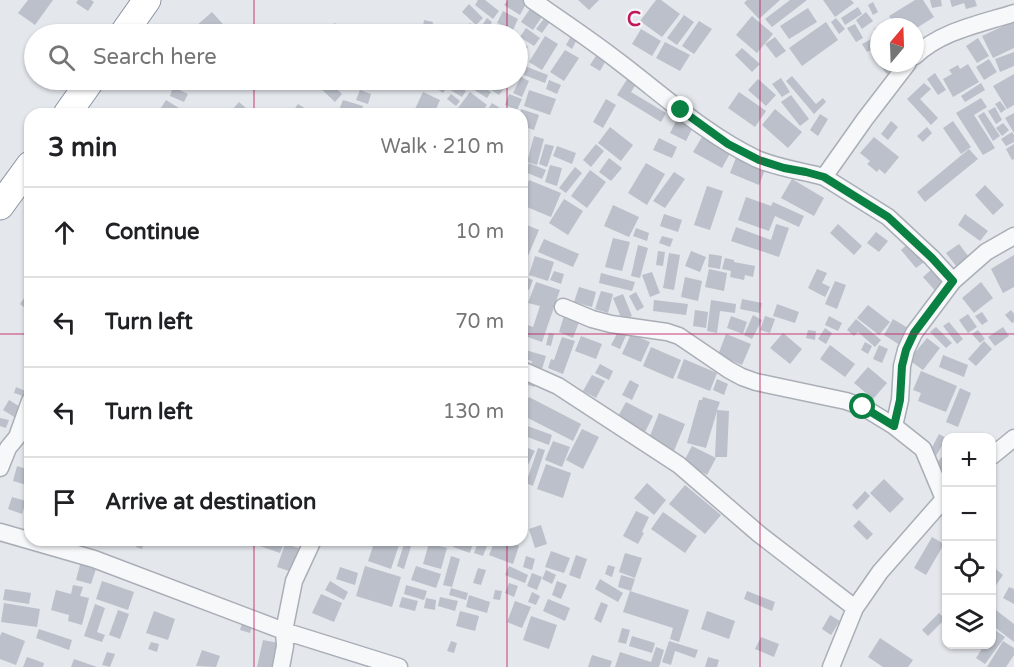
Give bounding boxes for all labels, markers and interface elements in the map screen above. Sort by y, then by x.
text: C [627,8,641,32]
north arrow [870,18,924,72]
search box [24,24,528,90]
icon: search [45,41,78,74]
text: Search here [93,44,217,70]
route end [667,96,693,122]
text: 3 min [48,132,117,163]
text: Walk · 210 m [381,135,504,159]
icon: ahead [48,216,81,249]
text: Continue [105,219,200,245]
text: 10 m [455,220,504,244]
icon: left [48,306,81,339]
text: Turn left [105,309,193,335]
text: 70 m [455,310,504,334]
route start [849,393,875,419]
icon: left [48,396,81,429]
text: Turn left [105,399,193,425]
text: 130 m [443,400,504,424]
map controls [942,433,996,649]
button: + [942,433,996,487]
icon: arrive [48,486,81,519]
button: − [942,487,996,541]
text: Arrive at destination [105,489,316,515]
button: locate [942,541,996,595]
button: layers [942,595,996,649]

